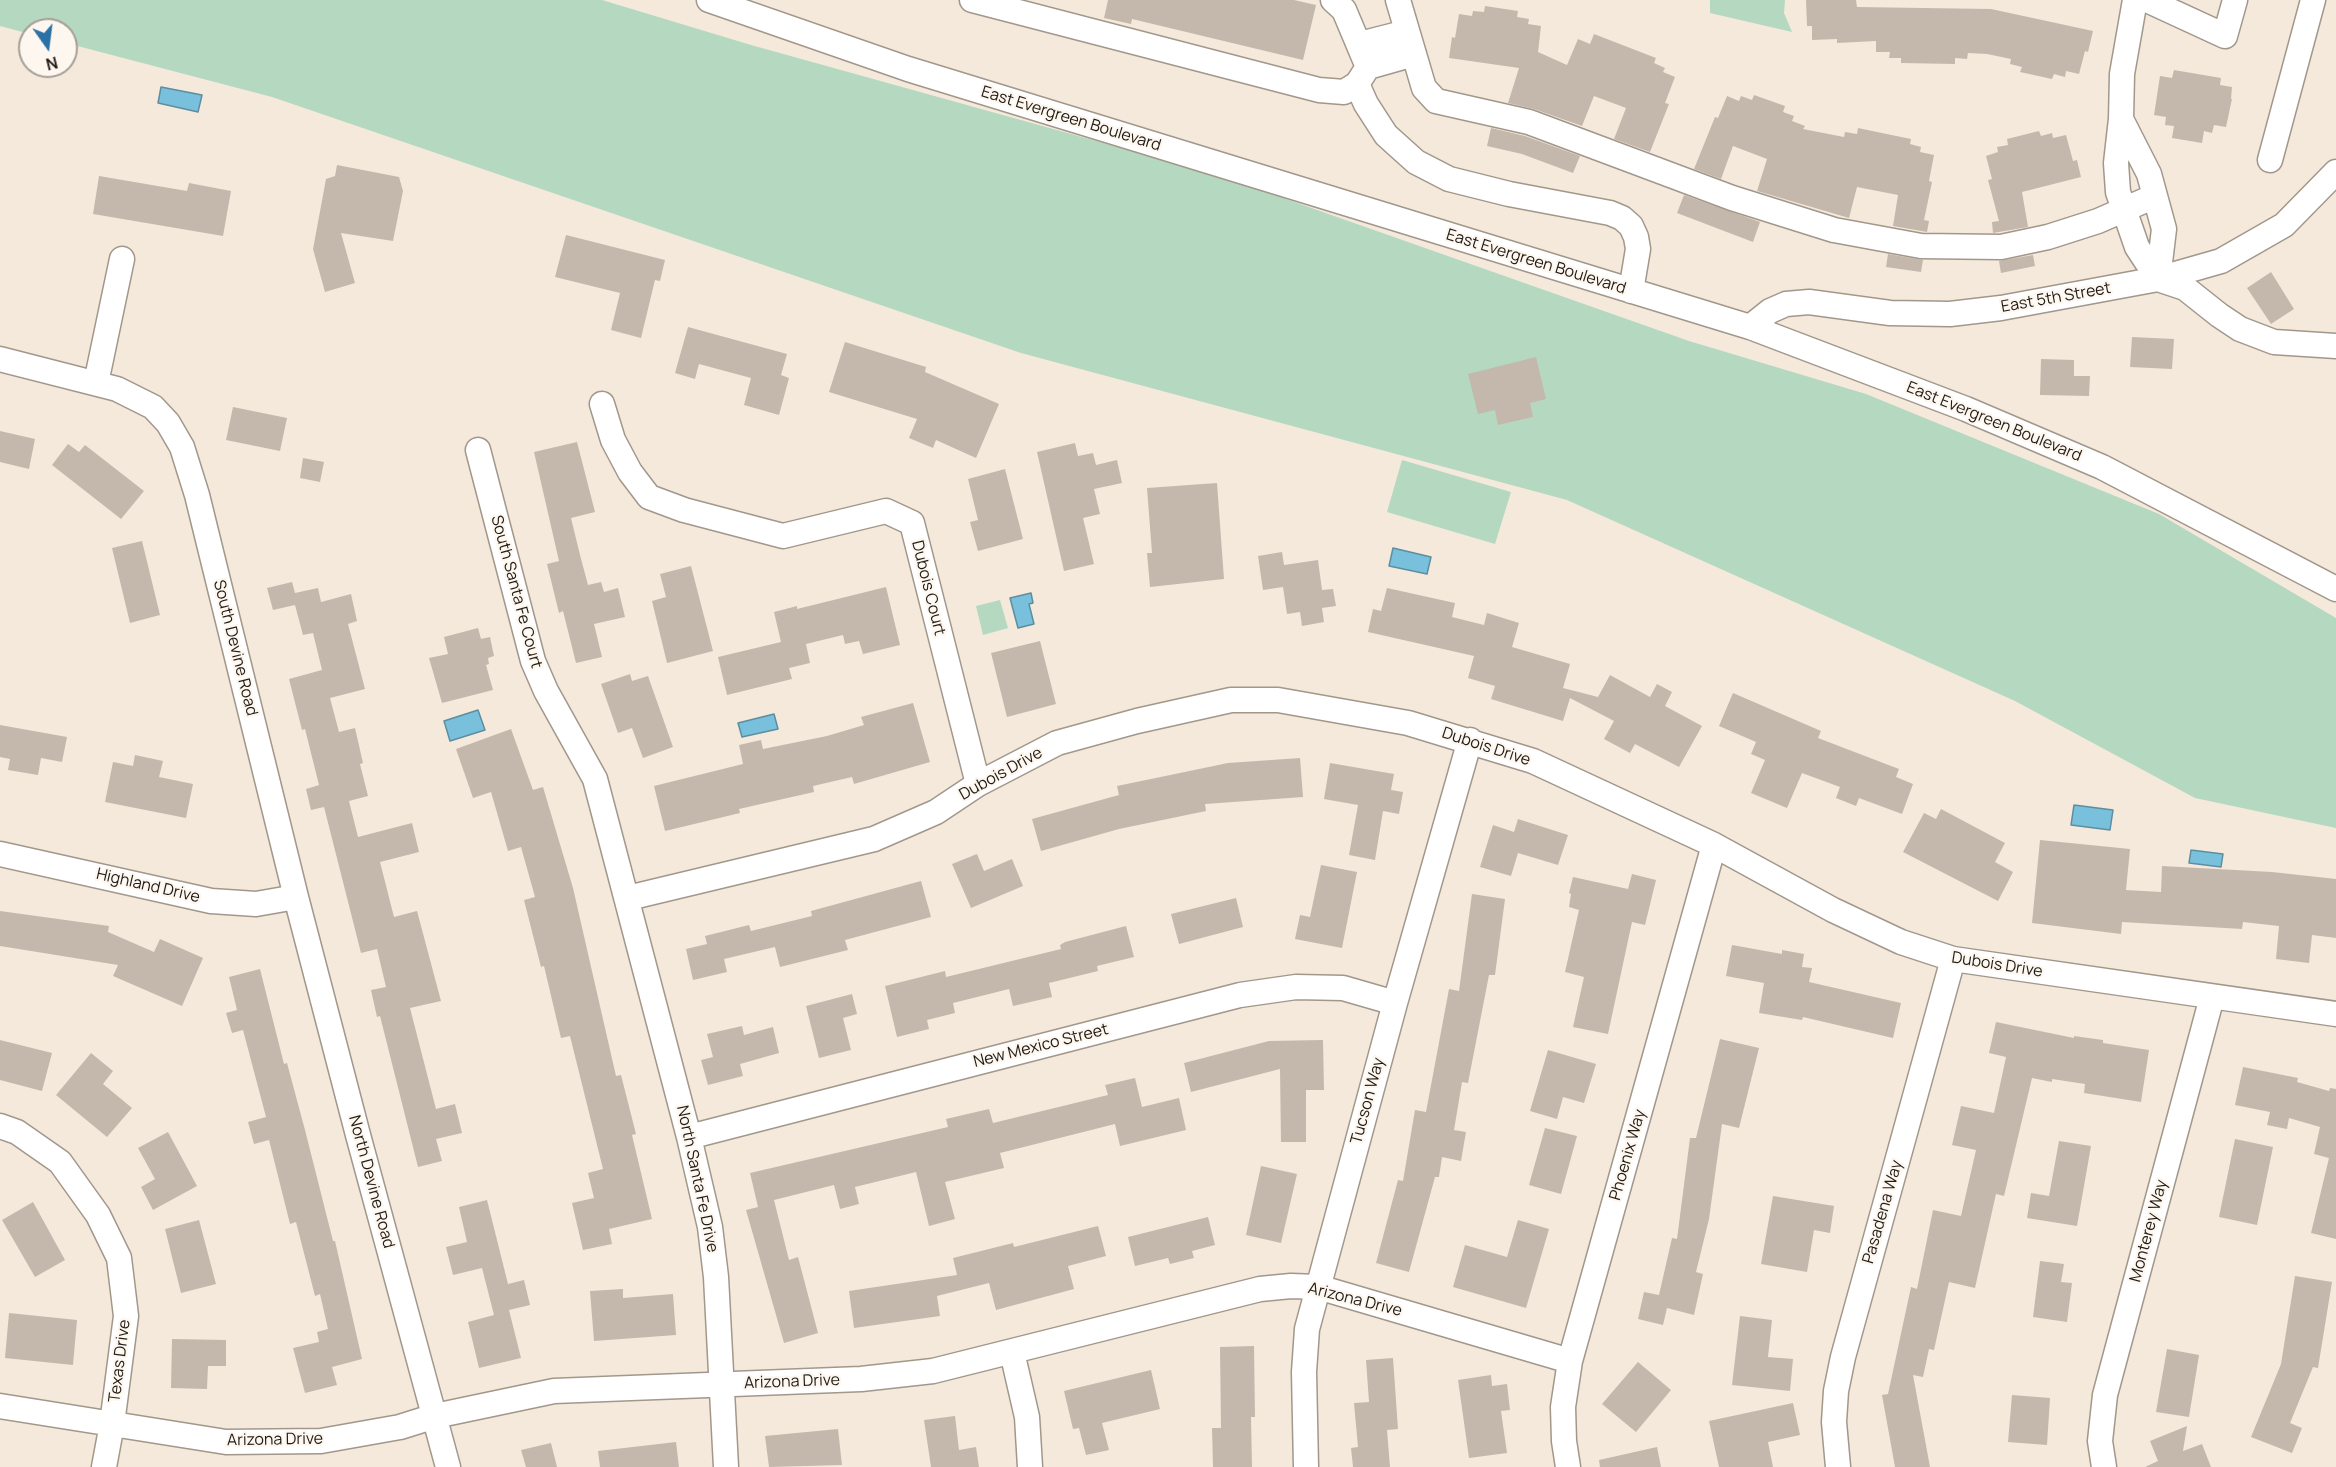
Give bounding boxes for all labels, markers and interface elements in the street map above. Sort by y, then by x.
north arrow [18,18,78,78]
text: N [44,51,60,76]
street label: East Evergreen Boulevard [979,82,1163,156]
street label: East Evergreen Boulevard [1444,225,1628,299]
street label: East 5th Street [1999,279,2113,317]
street label: East Evergreen Boulevard [1904,378,2084,466]
street label: South Santa Fe Court [486,513,546,671]
street label: Dubois Court [907,539,949,637]
street label: South Devine Road [209,578,261,718]
street label: Dubois Drive [1439,724,1533,770]
street label: Dubois Drive [956,743,1046,805]
street label: Highland Drive [94,865,202,907]
street label: Dubois Drive [1950,948,2044,982]
street label: New Mexico Street [972,1020,1110,1072]
street label: Tucson Way [1347,1056,1389,1146]
street label: North Santa Fe Drive [672,1104,722,1254]
street label: Phoenix Way [1606,1107,1650,1203]
street label: North Devine Road [344,1113,398,1251]
street label: Pasadena Way [1859,1158,1907,1266]
street label: Monterey Way [2126,1178,2172,1284]
street label: Arizona Drive [1306,1279,1404,1321]
street label: Texas Drive [105,1318,135,1404]
street label: Arizona Drive [744,1371,840,1393]
street label: Arizona Drive [227,1430,323,1450]

